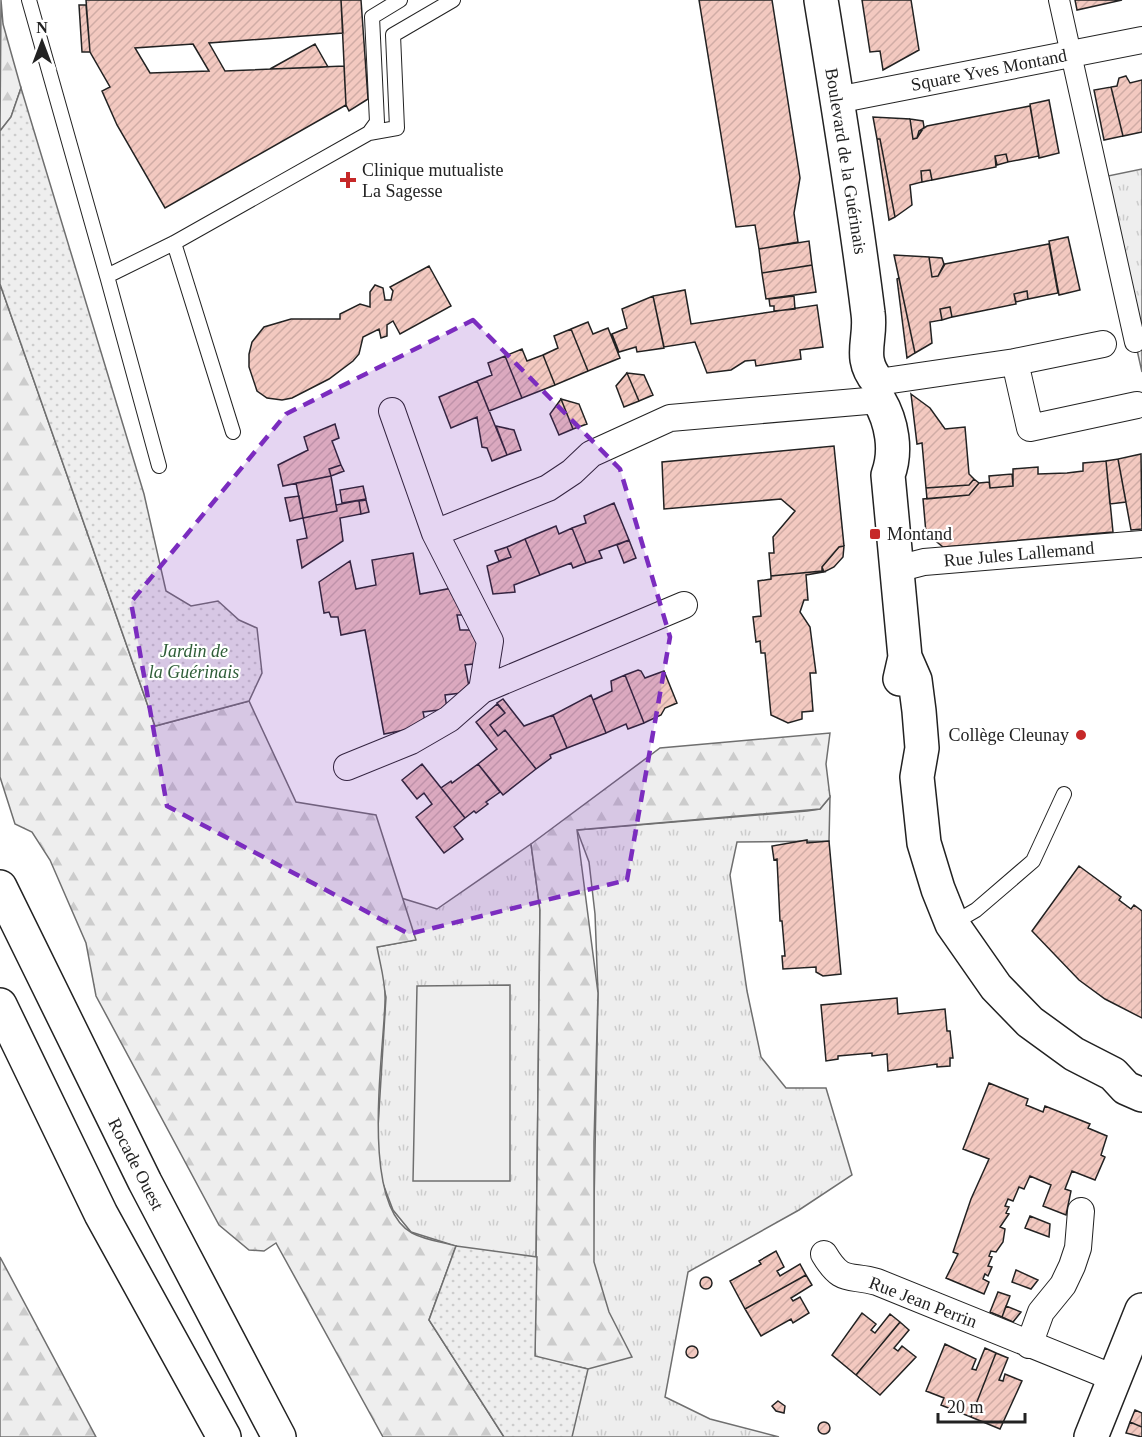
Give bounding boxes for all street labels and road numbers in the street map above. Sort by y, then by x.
street label: Square Yves Montand [909,45,1069,95]
street label: Boulevard de la Guérinais [821,66,871,256]
street label: Rue Jules Lallemand [943,537,1095,571]
street label: Rocade Ouest [104,1115,168,1213]
street label: Rue Jean Perrin [866,1272,980,1332]

